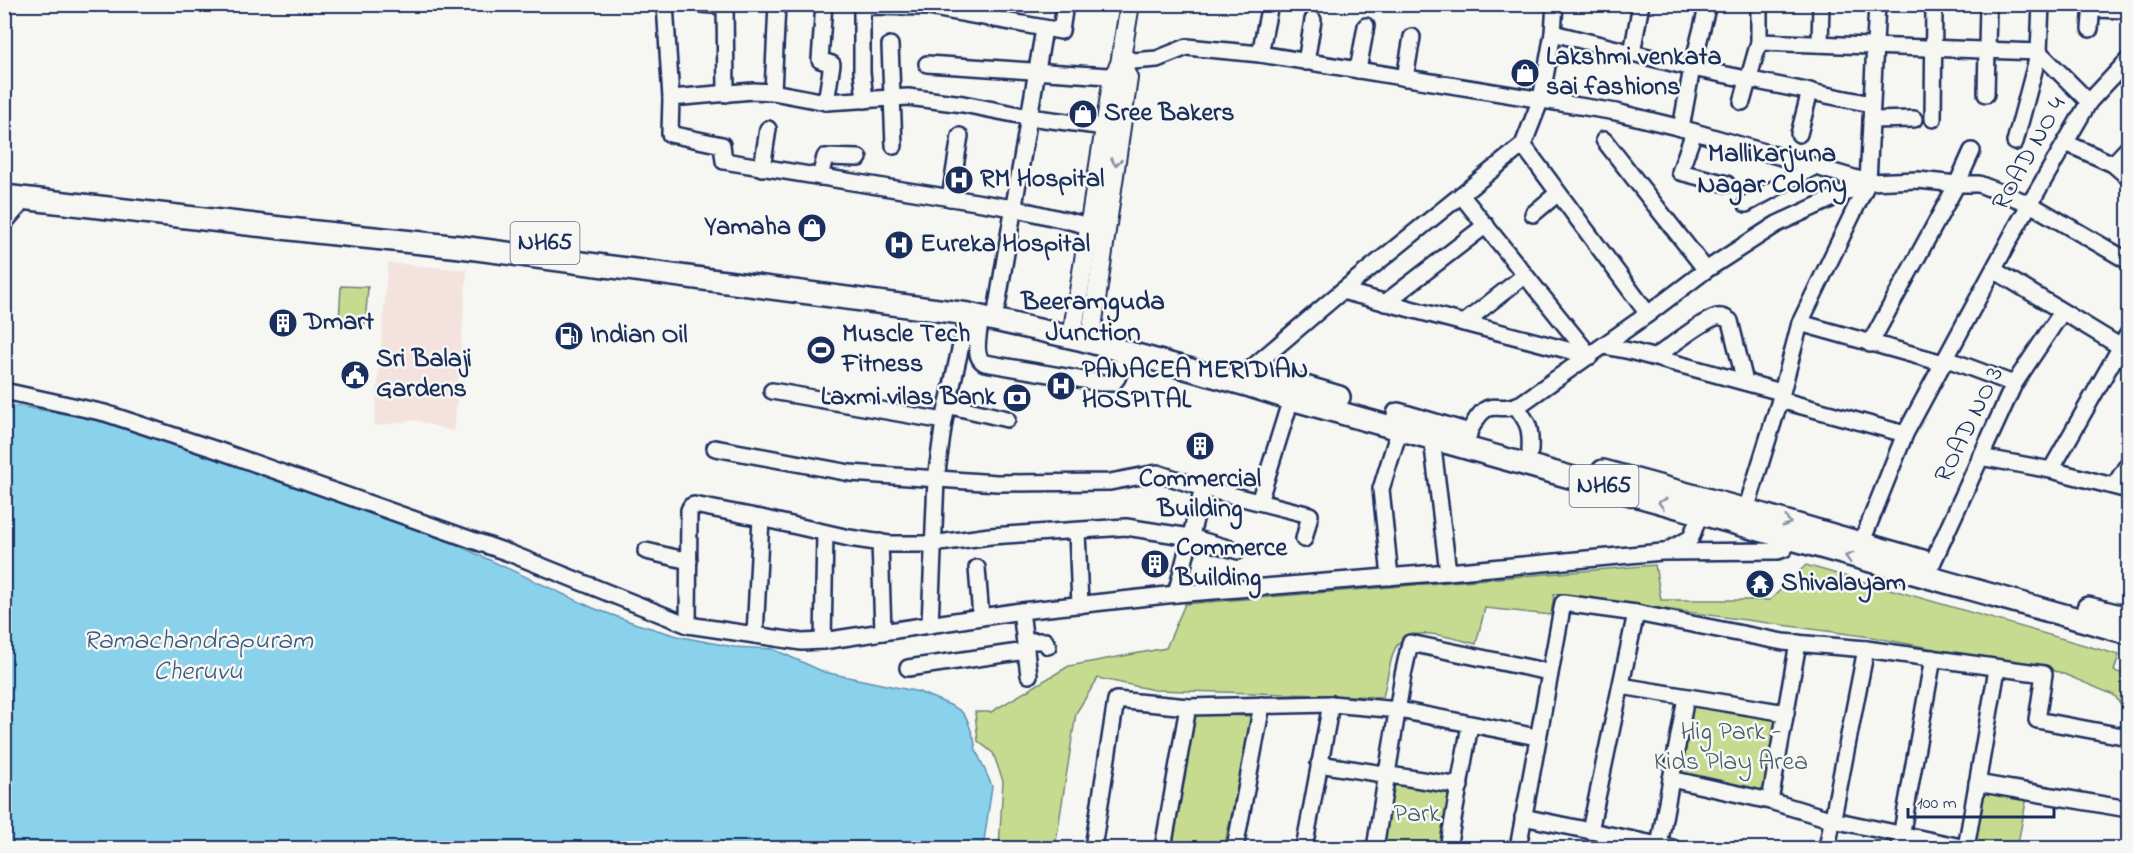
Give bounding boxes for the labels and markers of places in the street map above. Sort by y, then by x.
place label: Lakshmi venkata sai fashions [1546,39,1721,107]
shop icon: Lakshmi venkata sai fashions [1509,57,1541,89]
place label: Sree Bakers [1104,95,1234,133]
shop icon: Sree Bakers [1067,98,1099,130]
place label: RM Hospital [980,161,1105,199]
hospital icon: RM Hospital [943,164,975,196]
place label: Yamaha [703,209,791,247]
shop icon: Yamaha [796,212,828,244]
place label: Eureka Hospital [920,226,1090,264]
hospital icon: Eureka Hospital [883,229,915,261]
place label: Dmart [303,304,374,342]
building icon: Dmart [267,307,299,339]
place label: Muscle Tech Fitness [840,316,970,384]
place label: Indian Oil [590,317,688,355]
fuel station icon: Indian Oil [553,320,585,352]
sports icon: Muscle Tech Fitness [805,334,837,366]
place label: Sri Balaji Gardens [376,341,472,409]
place label: PANACEA MERIDIAN HOSPITAL [1082,352,1308,420]
public building icon: Sri Balaji Gardens [339,359,371,391]
hospital icon: PANACEA MERIDIAN HOSPITAL [1045,370,1077,402]
place label: Laxmi vilas Bank [821,379,997,417]
bank icon: Laxmi vilas Bank [1001,382,1033,414]
building icon: Commercial Building [1184,430,1216,462]
place label: Commercial Building [1139,461,1261,530]
place label: Commerce Building [1175,530,1288,599]
building icon: Commerce Building [1139,548,1171,580]
place label: Shivalayam [1781,565,1906,603]
temple icon: Shivalayam [1744,568,1776,600]

